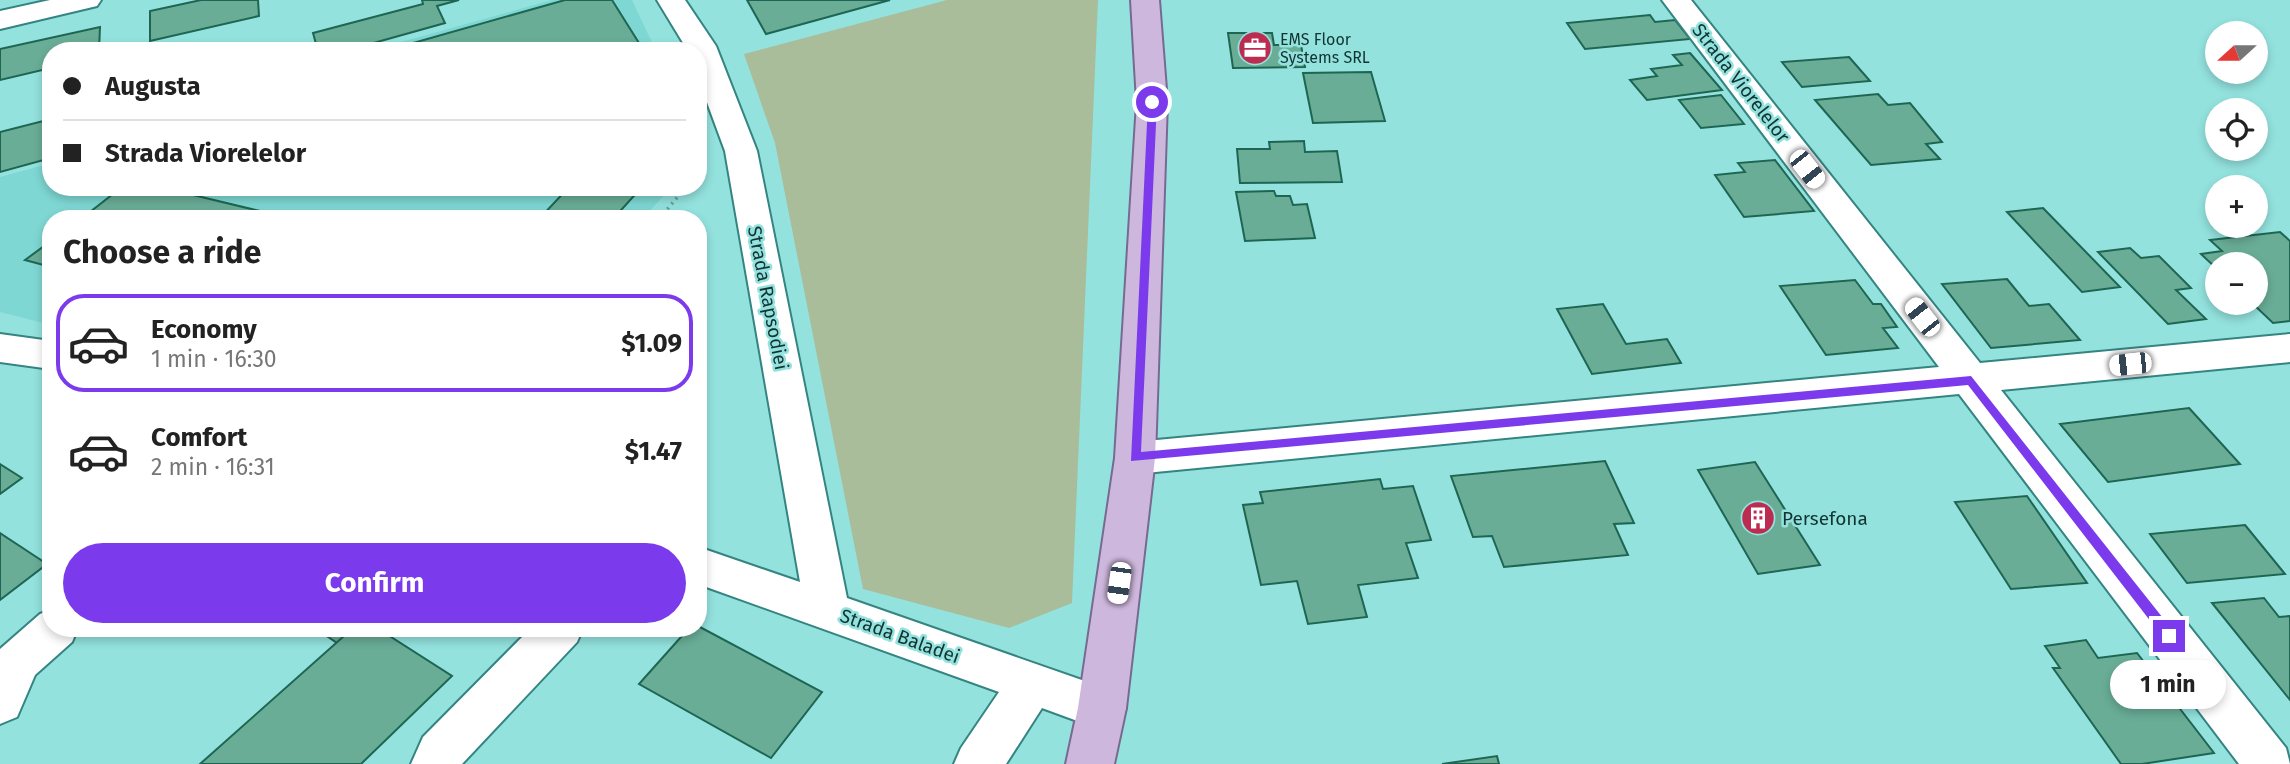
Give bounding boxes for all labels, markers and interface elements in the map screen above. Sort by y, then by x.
street label: Strada Viorelelor [1687,19,1795,148]
north arrow [2205,21,2268,84]
map controls [2205,21,2268,315]
office icon: EMS Floor Systems SRL [1236,29,1274,67]
place label: EMS Floor Systems SRL [1280,30,1370,67]
text: Augusta [105,71,201,102]
route start [1136,86,1168,118]
button: locate [2205,98,2268,161]
text: Strada Viorelelor [105,138,306,169]
car [1786,146,1829,192]
button: + [2205,175,2268,238]
street label: Strada Rapsodiei [743,224,793,372]
text: Choose a ride [63,233,261,271]
button: − [2205,252,2268,315]
car [1901,294,1944,340]
icon: car [67,312,130,375]
text: Economy [151,314,257,345]
text: $1.09 [621,328,682,359]
text: 1 min · 16:30 [151,345,277,373]
car [2109,351,2152,377]
icon: car [67,420,130,483]
text: Comfort [151,422,247,453]
text: $1.47 [625,436,682,467]
text: 2 min · 16:31 [151,453,275,481]
building icon: Persefona [1739,499,1777,537]
place label: Persefona [1782,507,1868,530]
button: Confirm [63,543,686,623]
car [1106,561,1133,605]
street label: Strada Baladei [837,604,963,668]
route end [2153,620,2185,652]
callout: 1 min [2111,660,2227,710]
text: 1 min [2140,670,2196,698]

